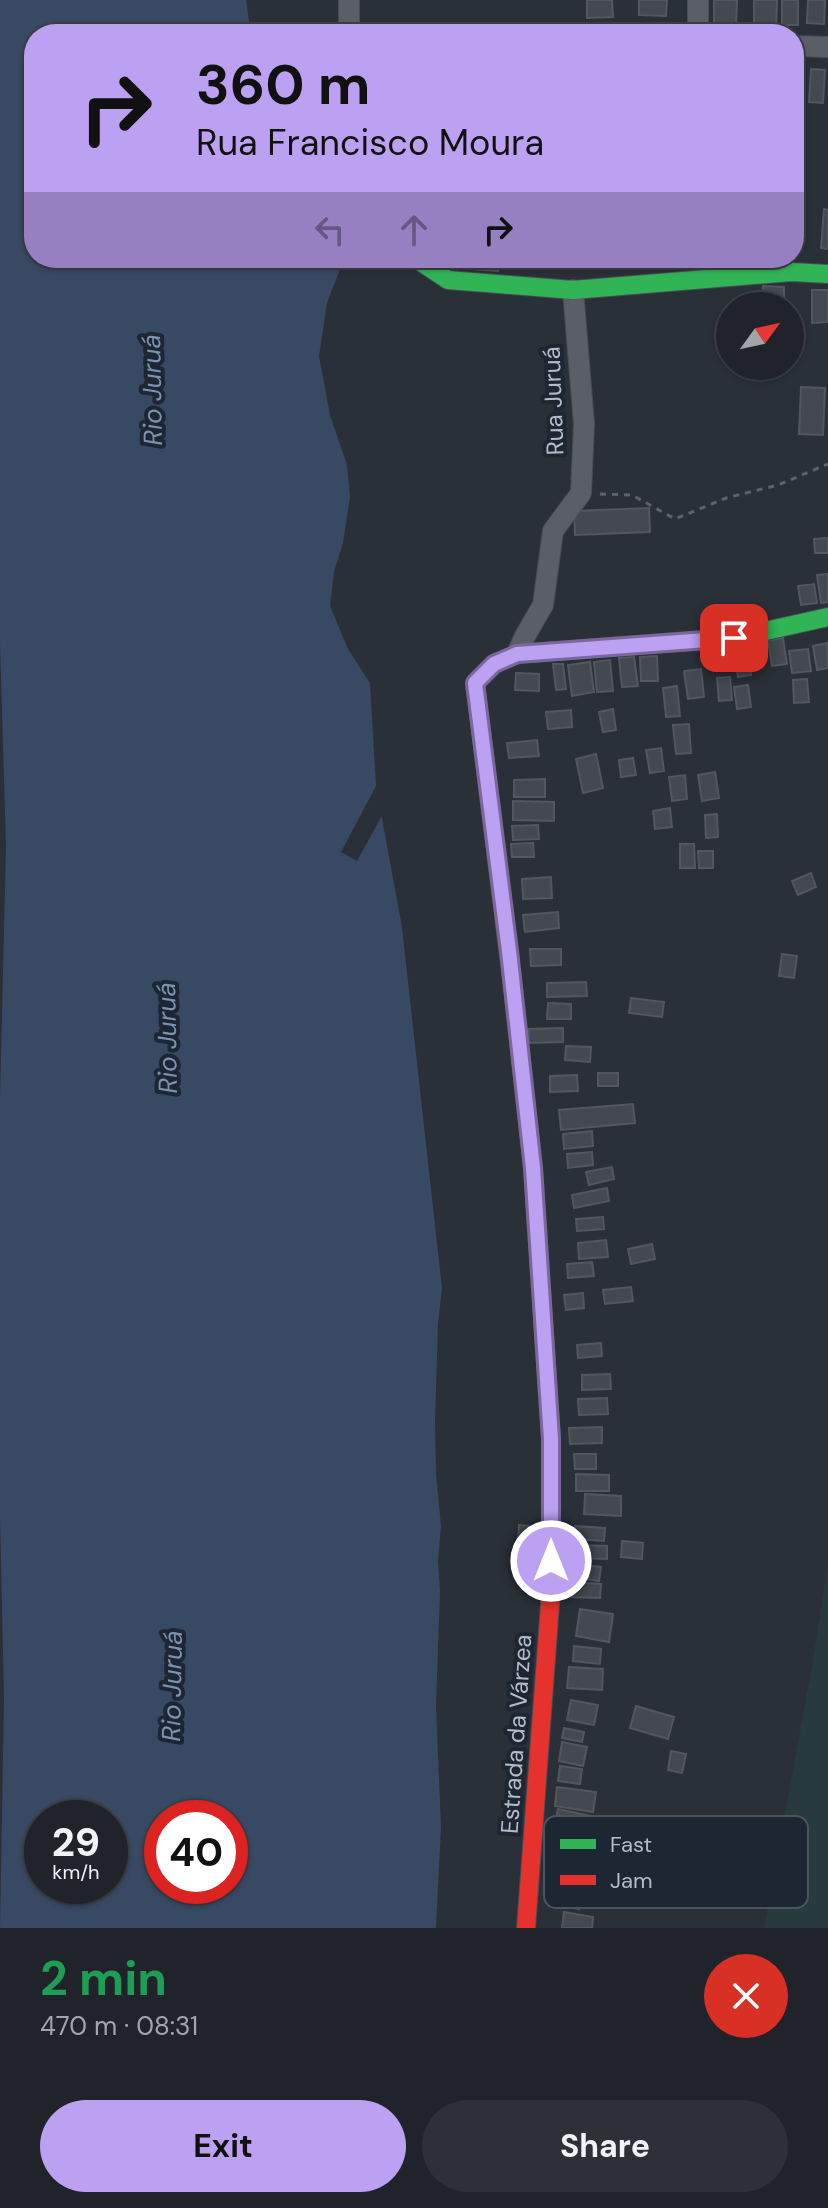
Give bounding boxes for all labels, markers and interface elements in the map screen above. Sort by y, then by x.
text: 360 m [196,48,371,121]
icon: right [64,56,168,160]
text: Rua Francisco Moura [196,119,544,166]
icon: left [308,208,352,252]
icon: ahead [392,208,436,252]
icon: right [476,208,520,252]
north arrow [716,292,804,380]
map controls [716,292,804,380]
water label: Rio Juruá [134,334,170,446]
street label: Rua Juruá [536,346,570,456]
pin [700,604,768,672]
icon: arrive [712,616,756,660]
water label: Rio Juruá [149,982,185,1094]
position arrow [509,1519,593,1603]
water label: Rio Juruá [154,1630,190,1742]
street label: Estrada da Várzea [494,1633,538,1835]
speed limit sign: 40 [144,1800,248,1904]
text: 29 [52,1816,100,1868]
legend [544,1816,808,1908]
text: Fast [610,1830,652,1859]
text: km/h [52,1859,100,1885]
text: Jam [610,1866,653,1895]
text: 2 min [40,1947,167,2010]
button: close [704,1954,788,2038]
text: 470 m · 08:31 [40,2009,198,2043]
button: Exit [40,2100,406,2192]
button: Share [422,2100,788,2192]

